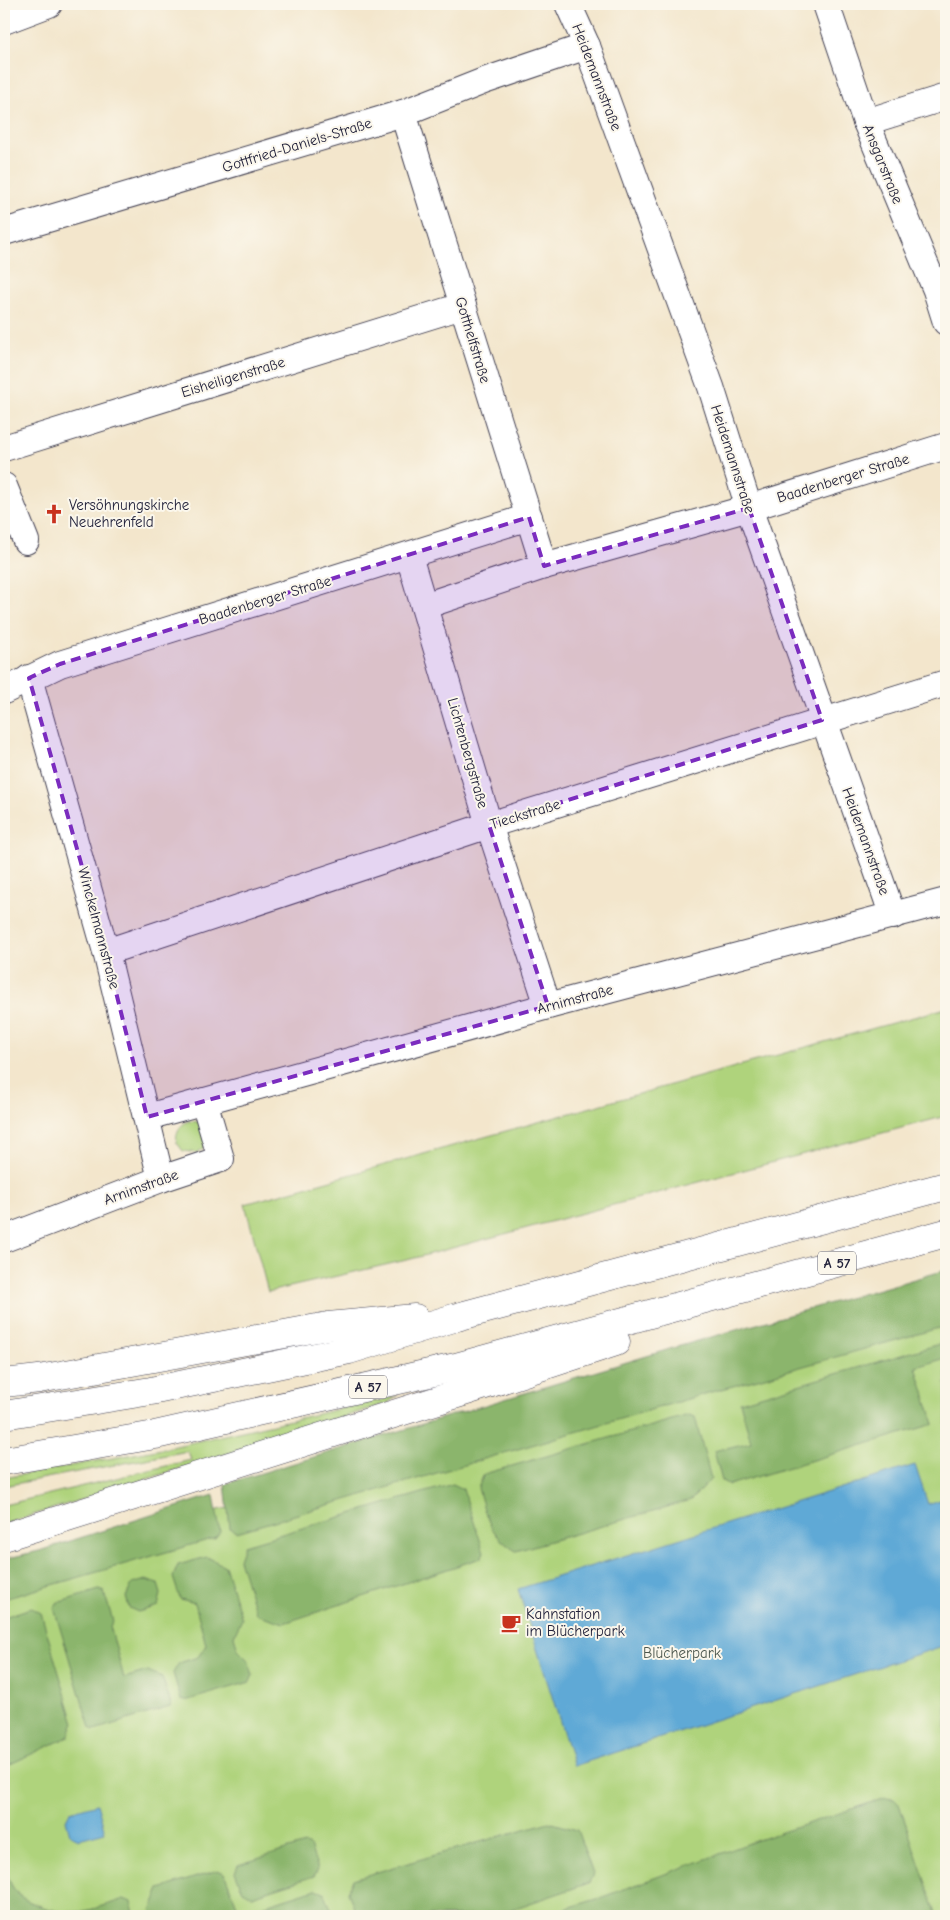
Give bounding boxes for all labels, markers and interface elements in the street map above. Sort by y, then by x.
street label: Heidemannstraße [568,21,626,134]
street label: Gottfried-Daniels-Straße [220,114,374,176]
street label: Ansgarstraße [859,122,907,207]
street label: Gotthelfstraße [451,295,495,386]
street label: Eisheiligenstraße [179,353,287,401]
street label: Heidemannstraße [707,402,759,516]
street label: Baadenberger Straße [775,449,912,507]
place label: Versöhnungskirche Neuehrenfeld [69,496,190,531]
church icon: Versöhnungskirche Neuehrenfeld [43,503,65,525]
street label: Baadenberger Straße [197,571,334,629]
street label: Lichtenbergstraße [444,696,493,811]
street label: Heidemannstraße [838,785,894,898]
street label: Tieckstraße [488,795,563,833]
street label: Winckelmannstraße [74,865,124,992]
street label: Arnimstraße [535,980,616,1018]
street label: Arnimstraße [101,1165,181,1209]
road number: A 57 [818,1252,856,1274]
road number: A 57 [349,1375,387,1398]
place label: Kahnstation im Blücherpark [526,1605,625,1640]
cafe icon: Kahnstation im Blücherpark [500,1612,522,1634]
park label: Blücherpark [643,1644,722,1662]

